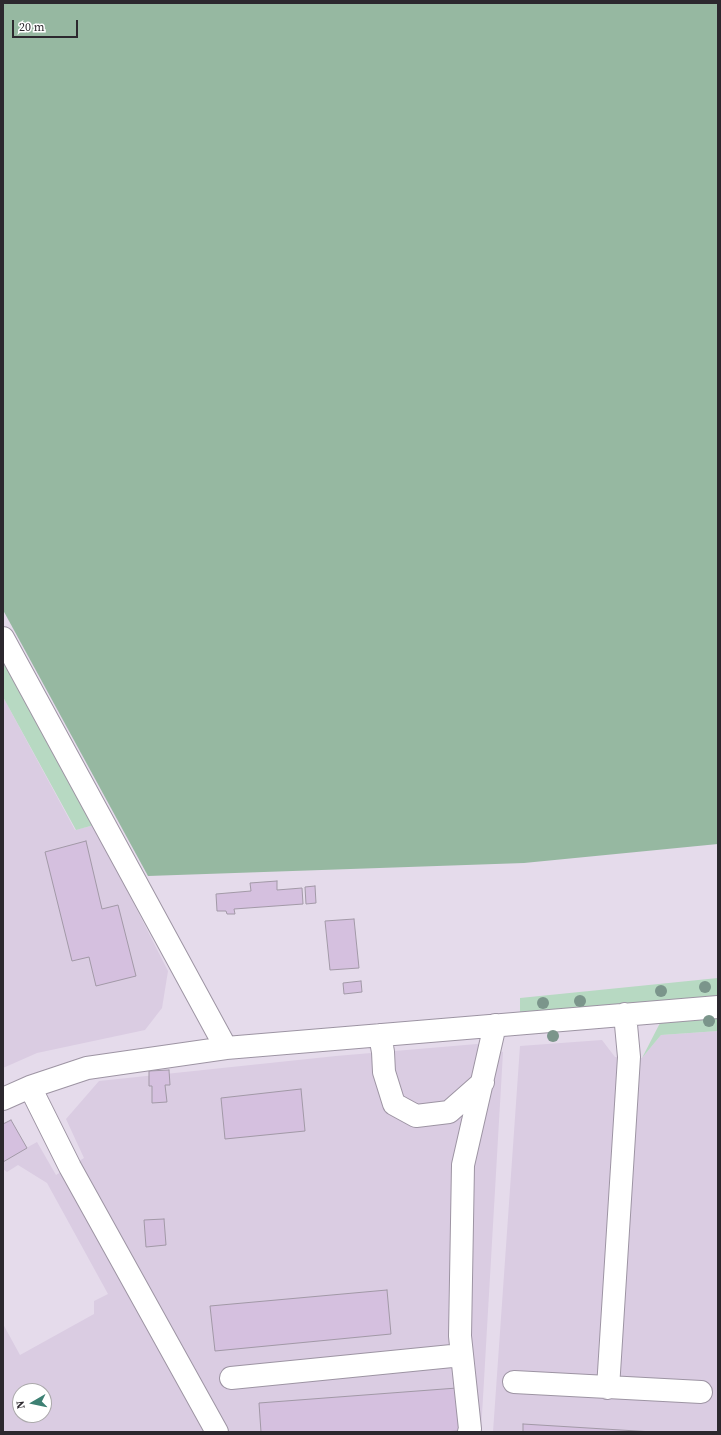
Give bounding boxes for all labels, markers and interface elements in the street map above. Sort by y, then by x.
scale bar [14,12,80,38]
text: 20 m [19,19,45,35]
north arrow [12,1383,52,1423]
text: N [13,1400,29,1410]

